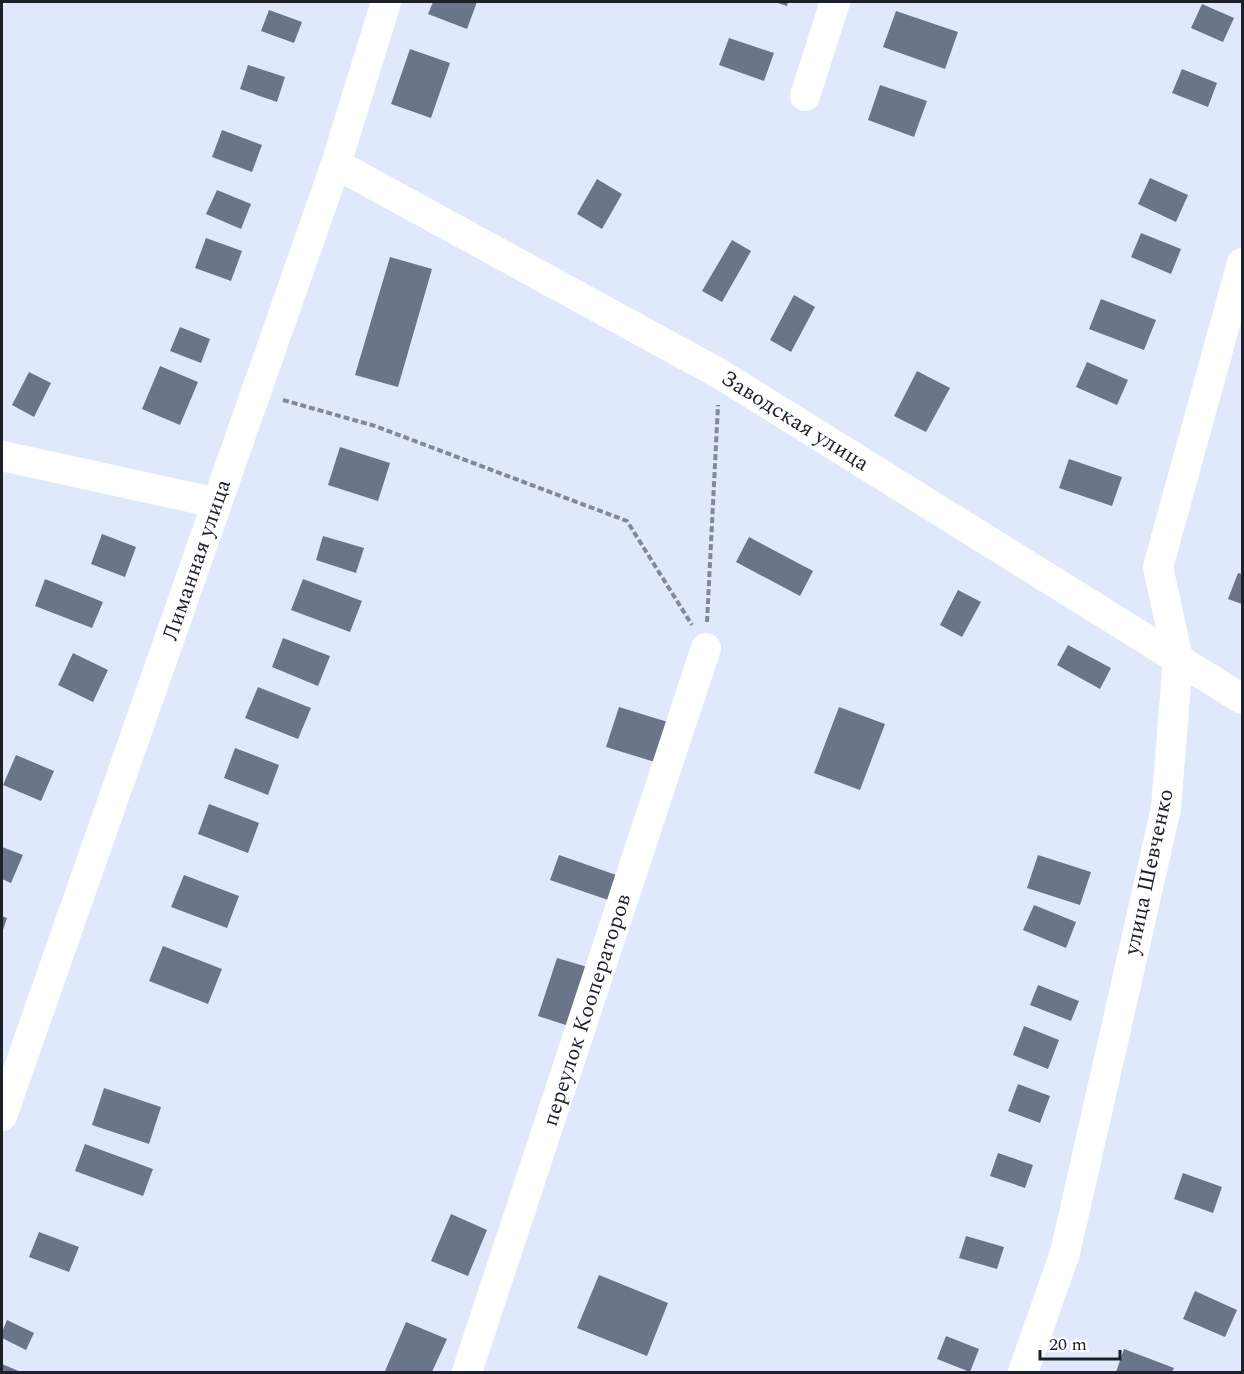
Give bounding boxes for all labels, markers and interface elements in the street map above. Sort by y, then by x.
street label: Заводская улица [714,362,876,480]
street label: Лиманная улица [154,475,240,645]
street label: улица Шевченко [1115,786,1183,959]
street label: переулок Кооператоров [534,889,640,1131]
scale bar [1040,1323,1120,1361]
text: 20 m [1049,1331,1087,1358]

